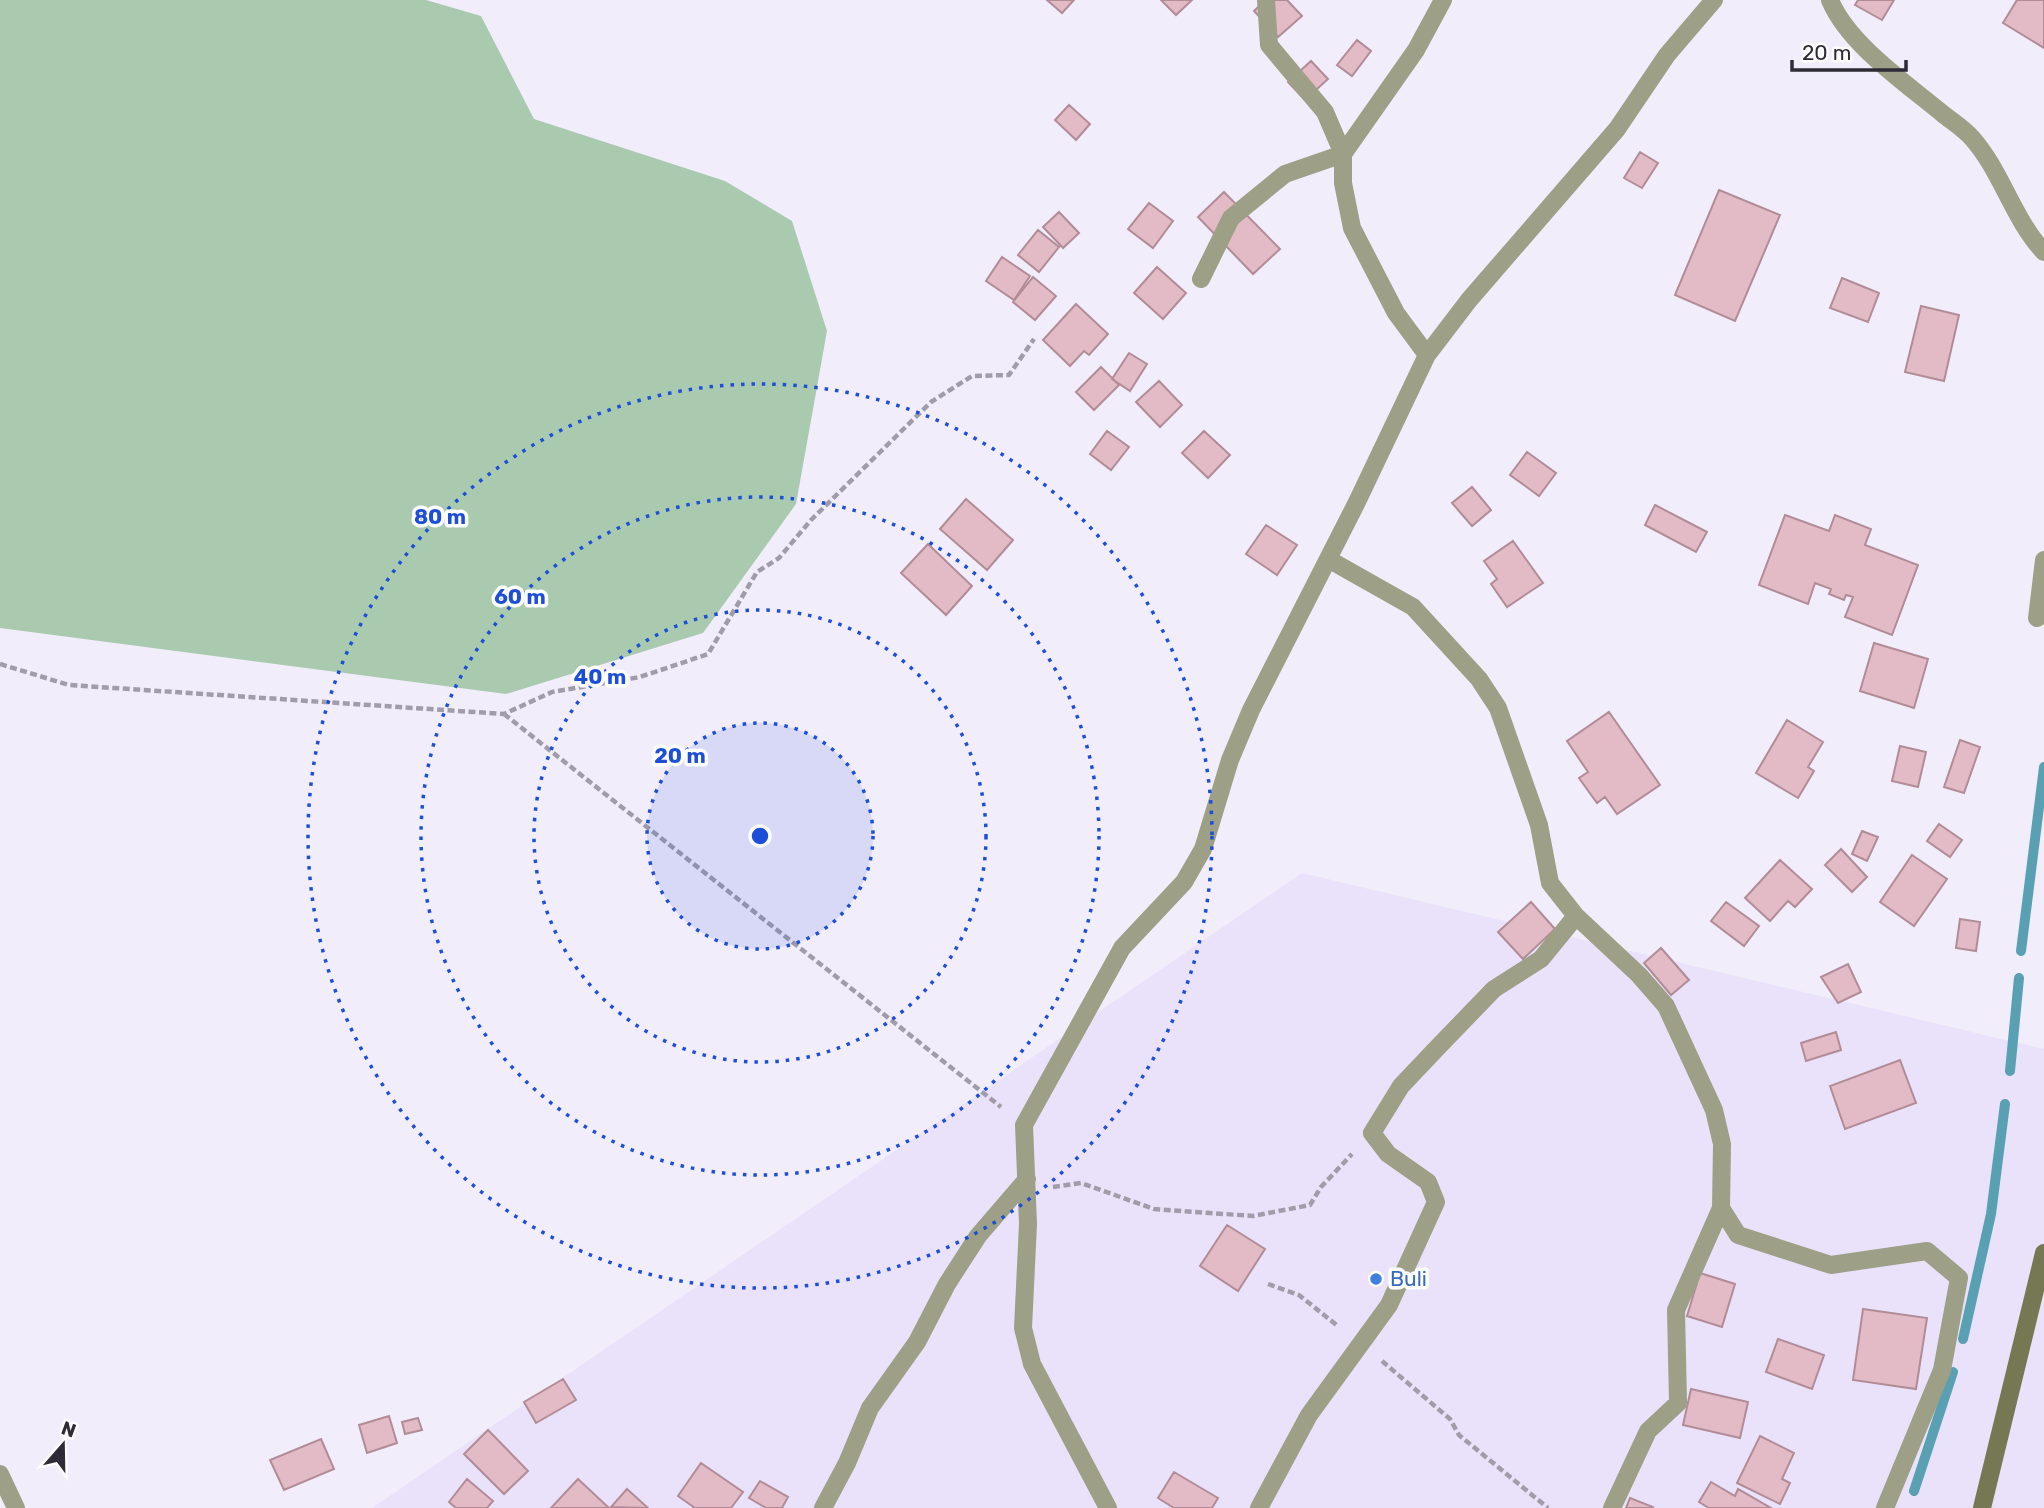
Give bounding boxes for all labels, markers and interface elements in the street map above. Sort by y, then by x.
scale bar [1792,28,1906,72]
text: 20 m [1802,40,1851,65]
text: 80 m [414,504,466,529]
text: 60 m [494,584,546,609]
text: 40 m [574,664,626,689]
text: 20 m [654,743,706,768]
centre of rings [748,824,772,848]
place label: Buli [1390,1266,1427,1291]
marker: Buli [1368,1271,1384,1287]
north arrow [28,1410,98,1480]
text: N [58,1416,79,1443]

